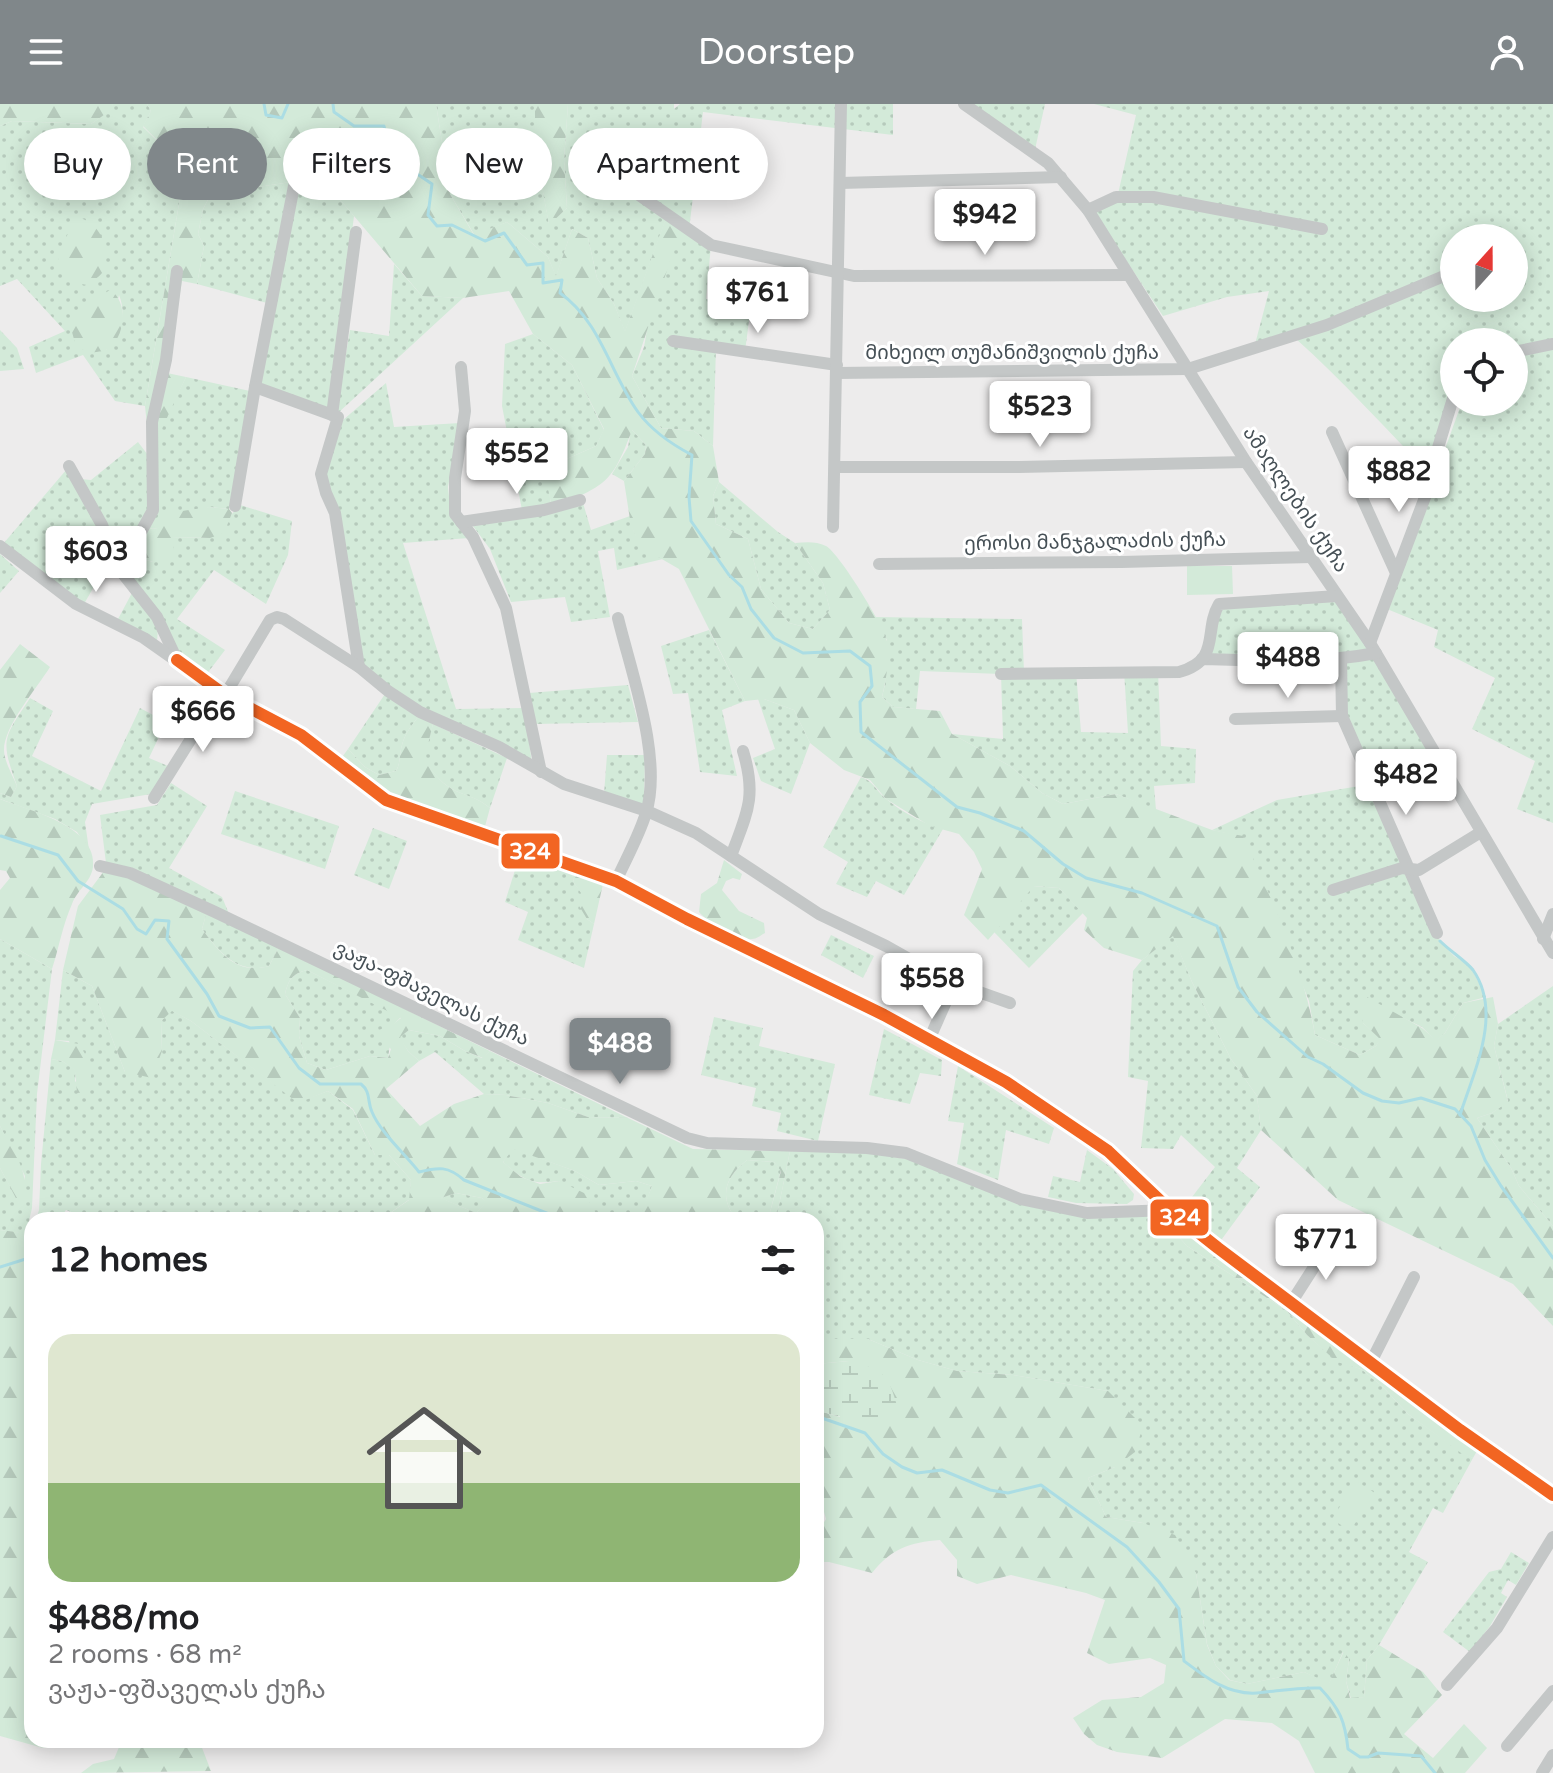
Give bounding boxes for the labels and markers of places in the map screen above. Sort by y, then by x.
pin: $942 [938,189,1032,257]
pin: $761 [711,267,805,335]
pin: $523 [993,381,1087,449]
pin: $552 [470,428,564,496]
pin: $882 [1352,446,1446,514]
pin: $603 [49,526,143,594]
pin: $488 [1241,632,1335,700]
pin: $666 [156,686,250,754]
pin: $482 [1359,749,1453,817]
pin: $558 [885,953,979,1021]
pin: $488 [573,1018,667,1086]
pin: $771 [1279,1214,1373,1282]

